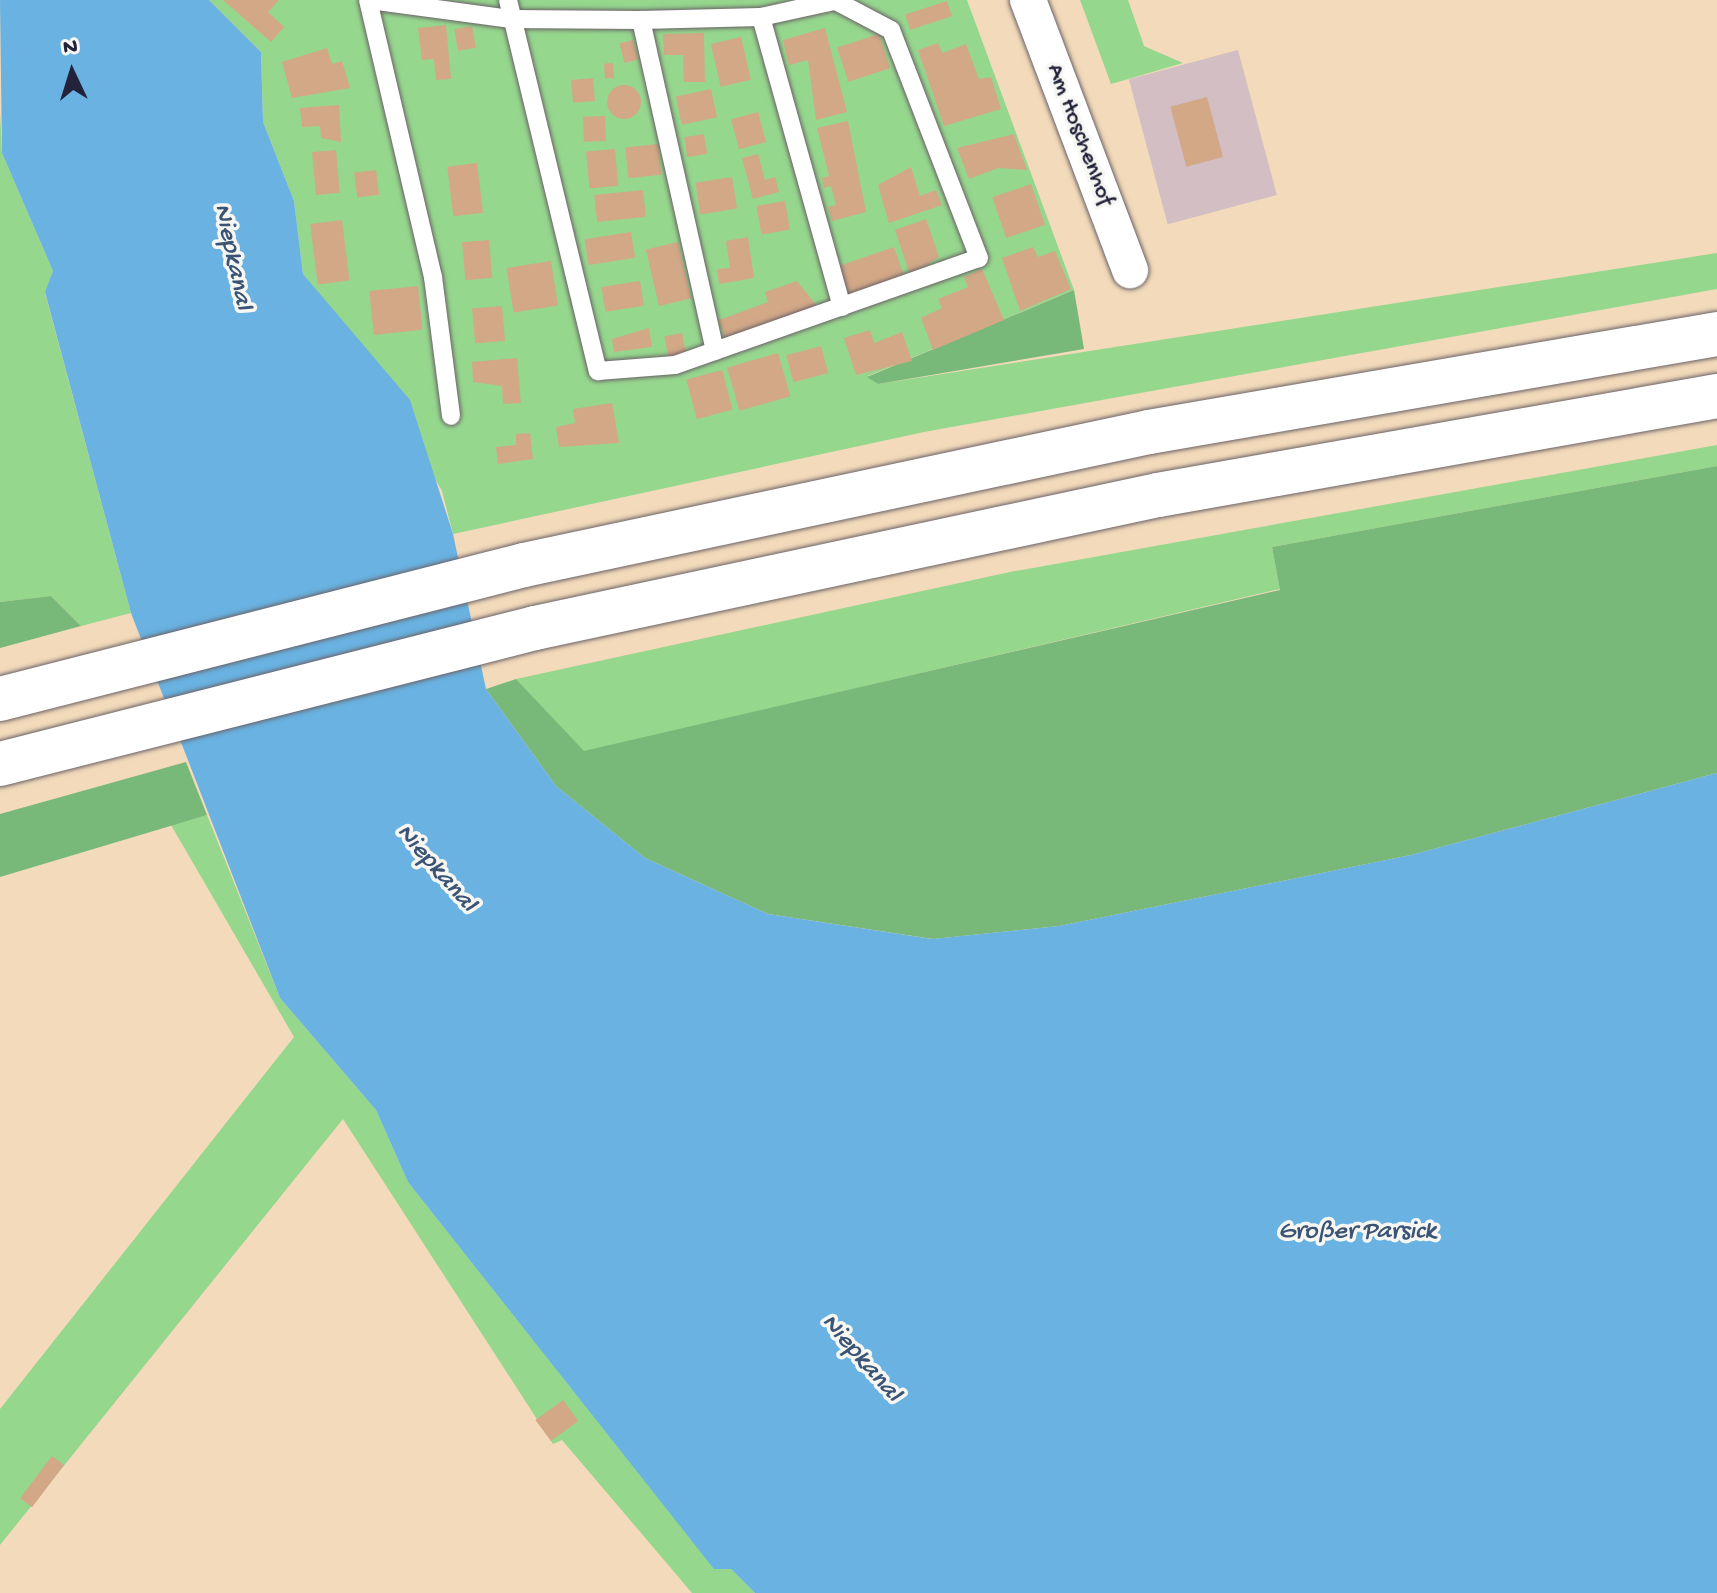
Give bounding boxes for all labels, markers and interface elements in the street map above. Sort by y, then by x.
north arrow [32,32,112,112]
text: N [62,35,78,62]
street label: Am Hoschenhof [1039,60,1119,210]
water label: Niepkanal [205,201,257,313]
water label: Niepkanal [388,818,482,920]
water label: Großer Parsick [1278,1217,1436,1249]
water label: Niepkanal [813,1308,907,1410]

